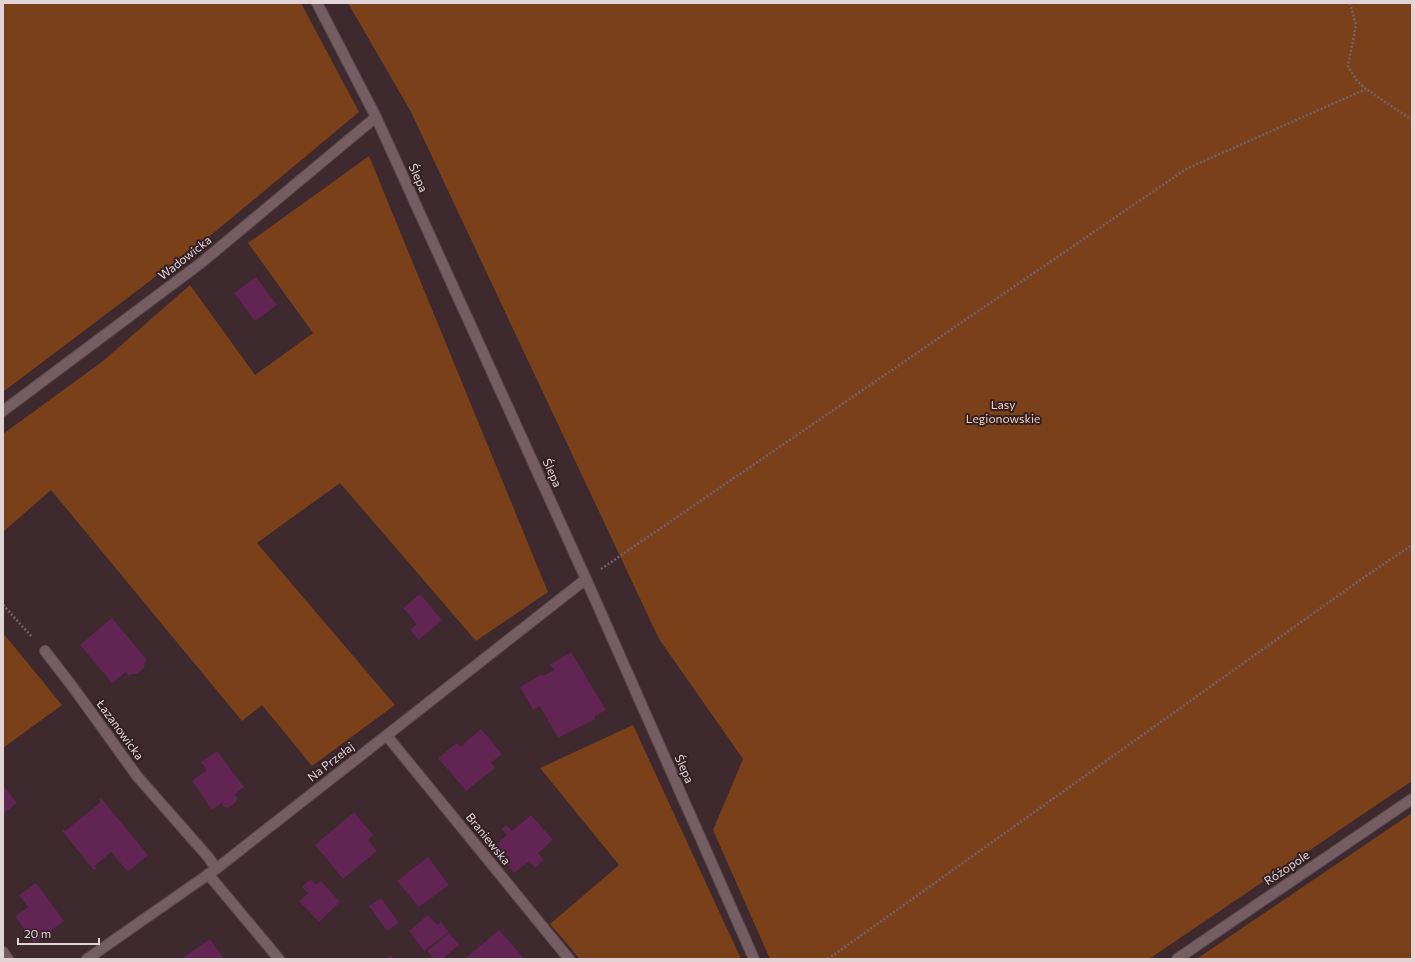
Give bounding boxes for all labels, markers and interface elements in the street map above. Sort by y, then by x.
street label: Ślepa [406,161,431,194]
street label: Wadowicka [155,232,214,282]
park label: Lasy Legionowskie [966,397,1040,425]
street label: Ślepa [540,456,565,489]
street label: Łazanowicka [94,696,147,762]
street label: Na Przełaj [304,739,356,784]
street label: Ślepa [672,752,697,785]
street label: Braniewska [464,810,514,867]
street label: Różopole [1261,847,1312,887]
scale bar [18,920,99,946]
text: 20 m [24,926,51,940]

